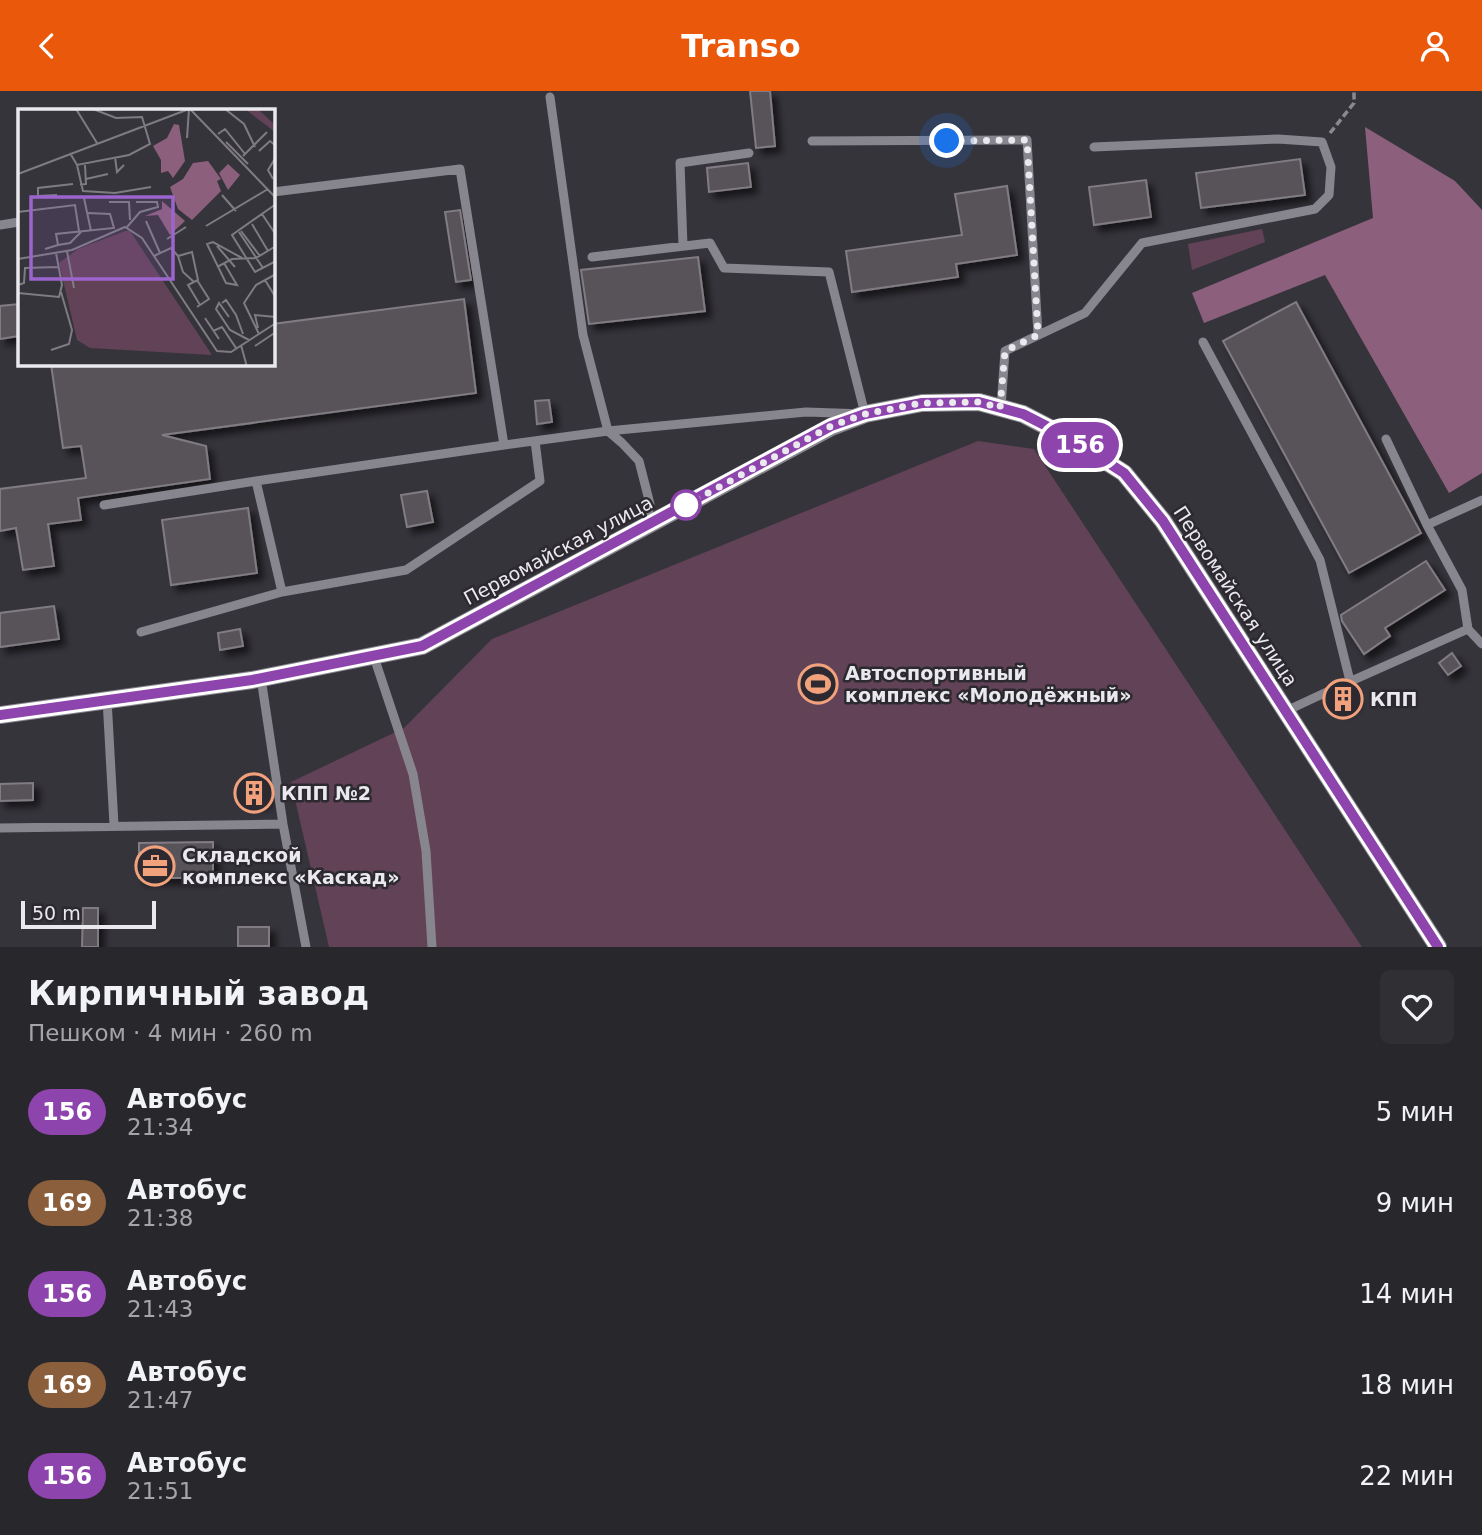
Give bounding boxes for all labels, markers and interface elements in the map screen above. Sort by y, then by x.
icon: back [28,27,66,65]
text: Transo [681,27,801,65]
icon: person [1416,27,1454,65]
inset map [18,109,275,366]
your location [929,123,964,158]
line badge: 156 [1040,422,1120,468]
text: 156 [1055,431,1105,459]
unlabelled marker [671,490,701,520]
street label: Первомайская улица [460,491,656,609]
street label: Первомайская улица [1169,502,1303,690]
place label: Автоспортивный комплекс «Молодёжный» [845,662,1131,706]
sports icon: Автоспортивный комплекс «Молодёжный» [797,663,839,705]
building icon: КПП [1322,678,1364,720]
place label: КПП [1370,688,1417,710]
building icon: КПП №2 [233,772,275,814]
place label: КПП №2 [281,782,371,804]
place label: Складской комплекс «Каскад» [182,844,399,888]
office icon: Складской комплекс «Каскад» [134,845,176,887]
scale bar [21,898,156,930]
text: 50 m [32,902,81,924]
button: heart [1380,970,1454,1044]
text: Кирпичный завод [28,974,369,1013]
text: Пешком · 4 мин · 260 m [28,1020,313,1046]
text: Автобус [127,1084,247,1114]
text: 5 мин [1376,1097,1454,1127]
text: 156 [42,1098,92,1126]
text: 21:34 [127,1114,193,1140]
text: Автобус [127,1175,247,1205]
text: 9 мин [1376,1188,1454,1218]
text: 169 [42,1189,92,1217]
text: 21:38 [127,1205,193,1231]
text: Автобус [127,1266,247,1296]
text: 14 мин [1359,1279,1454,1309]
text: 156 [42,1280,92,1308]
text: 21:43 [127,1296,193,1322]
text: Автобус [127,1357,247,1387]
text: 18 мин [1359,1370,1454,1400]
text: 169 [42,1371,92,1399]
text: 21:47 [127,1387,193,1413]
text: Автобус [127,1448,247,1478]
text: 22 мин [1359,1461,1454,1491]
text: 156 [42,1462,92,1490]
text: 21:51 [127,1478,193,1504]

